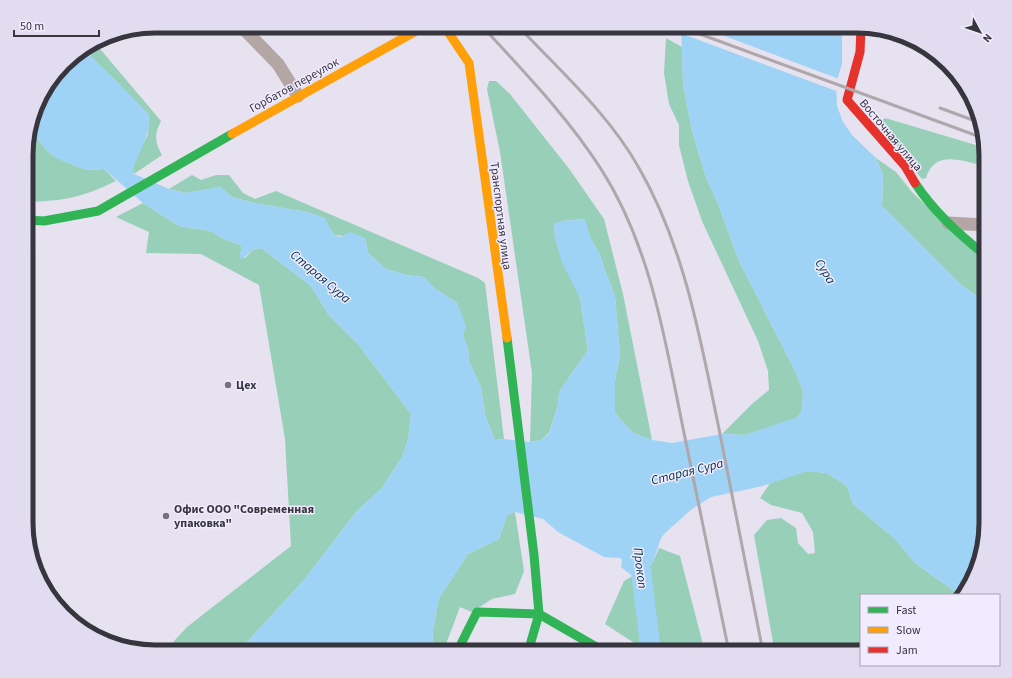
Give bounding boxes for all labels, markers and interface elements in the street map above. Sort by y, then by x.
scale bar [14,12,99,38]
north arrow [960,12,1000,52]
text: 50 m [20,18,44,35]
text: N [979,30,995,46]
street label: Горбатов переулок [246,54,342,117]
street label: Восточная улица [855,95,926,175]
street label: Транспортная улица [485,161,516,271]
water label: Старая Сура [286,246,354,307]
water label: Сура [811,255,840,288]
place label: Цех [236,377,256,394]
marker: Цех [223,380,233,390]
water label: Старая Сура [649,454,725,490]
place label: Офис ООО "Современная упаковка" [174,501,314,532]
marker: Офис ООО "Современная упаковка" [161,511,171,521]
water label: Прокоп [629,546,651,590]
legend [860,594,1000,666]
text: Fast [896,602,916,619]
text: Slow [896,622,921,639]
text: Jam [896,642,918,659]

